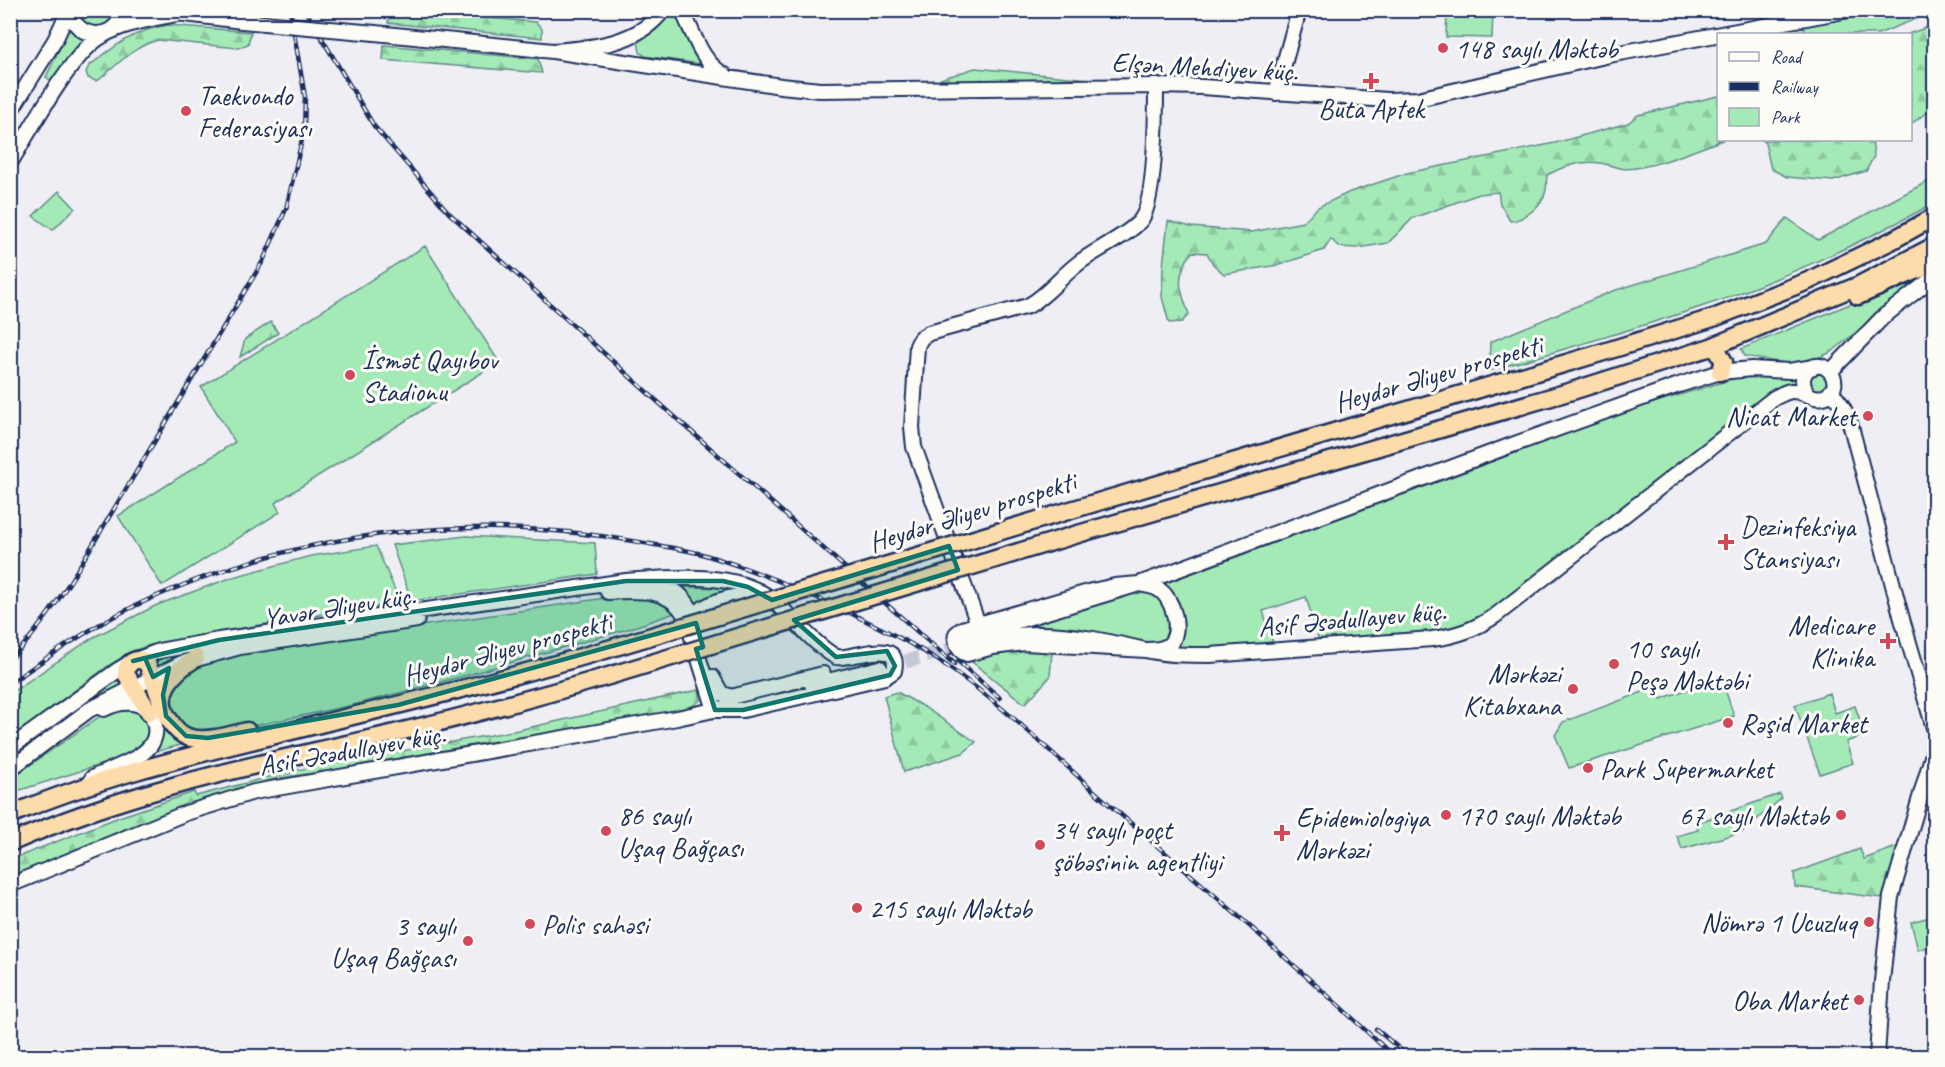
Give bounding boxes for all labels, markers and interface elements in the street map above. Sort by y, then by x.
place label: 148 saylı Məktəb [1455,31,1620,66]
legend [1717,33,1912,141]
marker: 148 saylı Məktəb [1436,41,1450,55]
street label: Elşən Mehdiyev küç. [1111,44,1299,89]
text: Road [1771,46,1804,68]
marker: Buta Aptek [1364,74,1378,88]
text: Railway [1771,76,1819,98]
place label: Taekvondo Federasiyası [198,78,313,145]
place label: Buta Aptek [1318,91,1426,126]
marker: Taekvondo Federasiyası [179,104,193,118]
text: Park [1771,106,1801,128]
street label: Heydər Əliyev prospekti [1330,326,1550,420]
place label: İsmət Qayıbov Stadionu [362,342,500,409]
marker: İsmət Qayıbov Stadionu [343,368,357,382]
place label: Nicat Market [1726,399,1859,434]
marker: Nicat Market [1861,409,1875,423]
street label: Heydər Əliyev prospekti [864,462,1083,560]
place label: Dezinfeksiya Stansiyası [1740,509,1857,576]
marker: Dezinfeksiya Stansiyası [1717,533,1735,551]
street label: Yavər Əliyev küç. [260,577,418,636]
street label: Asif Əsədullayev küç. [1257,593,1448,644]
street label: Heydər Əliyev prospekti [399,603,619,693]
place label: Medicare Klinika [1788,608,1877,675]
place label: 10 saylı Peşə Məktəbi [1626,631,1752,698]
marker: Medicare Klinika [1879,632,1897,650]
place label: Mərkəzi Kitabxana [1463,656,1565,723]
marker: 10 saylı Peşə Məktəbi [1607,657,1621,671]
marker: Mərkəzi Kitabxana [1566,682,1580,696]
place label: Rəşid Market [1740,706,1869,741]
street label: Asif Əsədullayev küç. [256,716,448,783]
marker: Rəşid Market [1721,716,1735,730]
place label: Park Supermarket [1600,751,1776,786]
marker: Park Supermarket [1581,761,1595,775]
place label: 86 saylı Uşaq Bağçası [618,798,745,865]
place label: 170 saylı Məktəb [1458,798,1623,833]
place label: 67 saylı Məktəb [1679,798,1831,833]
place label: Epidemiologiya Mərkəzi [1296,800,1431,867]
marker: 170 saylı Məktəb [1439,808,1453,822]
marker: 67 saylı Məktəb [1834,808,1848,822]
place label: 34 saylı poçt şöbəsinin agentliyi [1052,812,1226,879]
marker: 86 saylı Uşaq Bağçası [599,824,613,838]
marker: Epidemiologiya Mərkəzi [1273,824,1291,842]
marker: 34 saylı poçt şöbəsinin agentliyi [1033,838,1047,852]
place label: 215 saylı Məktəb [869,891,1034,926]
marker: 215 saylı Məktəb [850,901,864,915]
place label: Nömrə 1 Ucuzluq [1701,905,1858,940]
place label: Polis sahəsi [542,907,652,942]
place label: 3 saylı Uşaq Bağçası [331,908,458,975]
marker: Nömrə 1 Ucuzluq [1862,915,1876,929]
marker: Polis sahəsi [523,917,537,931]
marker: 3 saylı Uşaq Bağçası [461,934,475,948]
place label: Oba Market [1732,983,1850,1018]
marker: Oba Market [1852,993,1866,1007]

